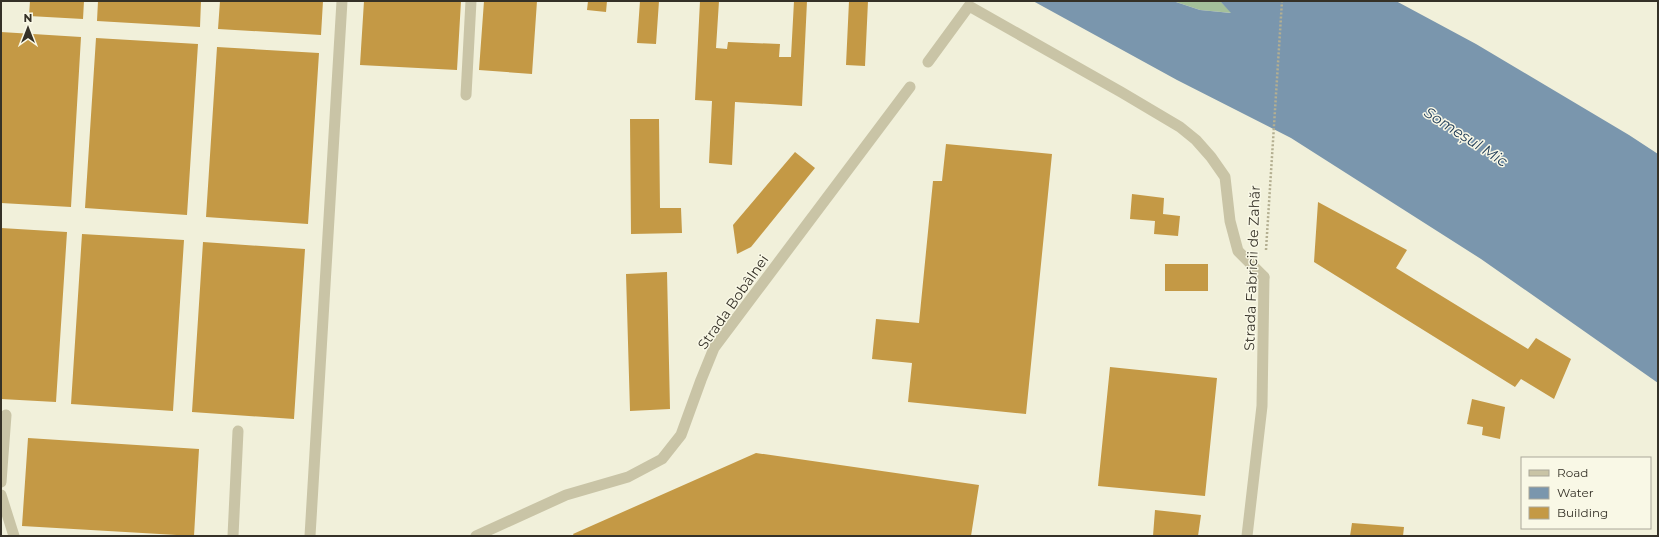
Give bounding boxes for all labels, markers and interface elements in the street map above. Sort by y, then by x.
north arrow [8,8,48,48]
text: N [24,11,32,25]
water label: Someșul Mic [1421,103,1512,171]
street label: Strada Fabricii de Zahăr [1240,184,1264,351]
street label: Strada Bobâlnei [694,251,772,353]
legend [1521,457,1651,529]
text: Road [1557,465,1588,480]
text: Water [1557,485,1594,500]
text: Building [1557,505,1608,520]

